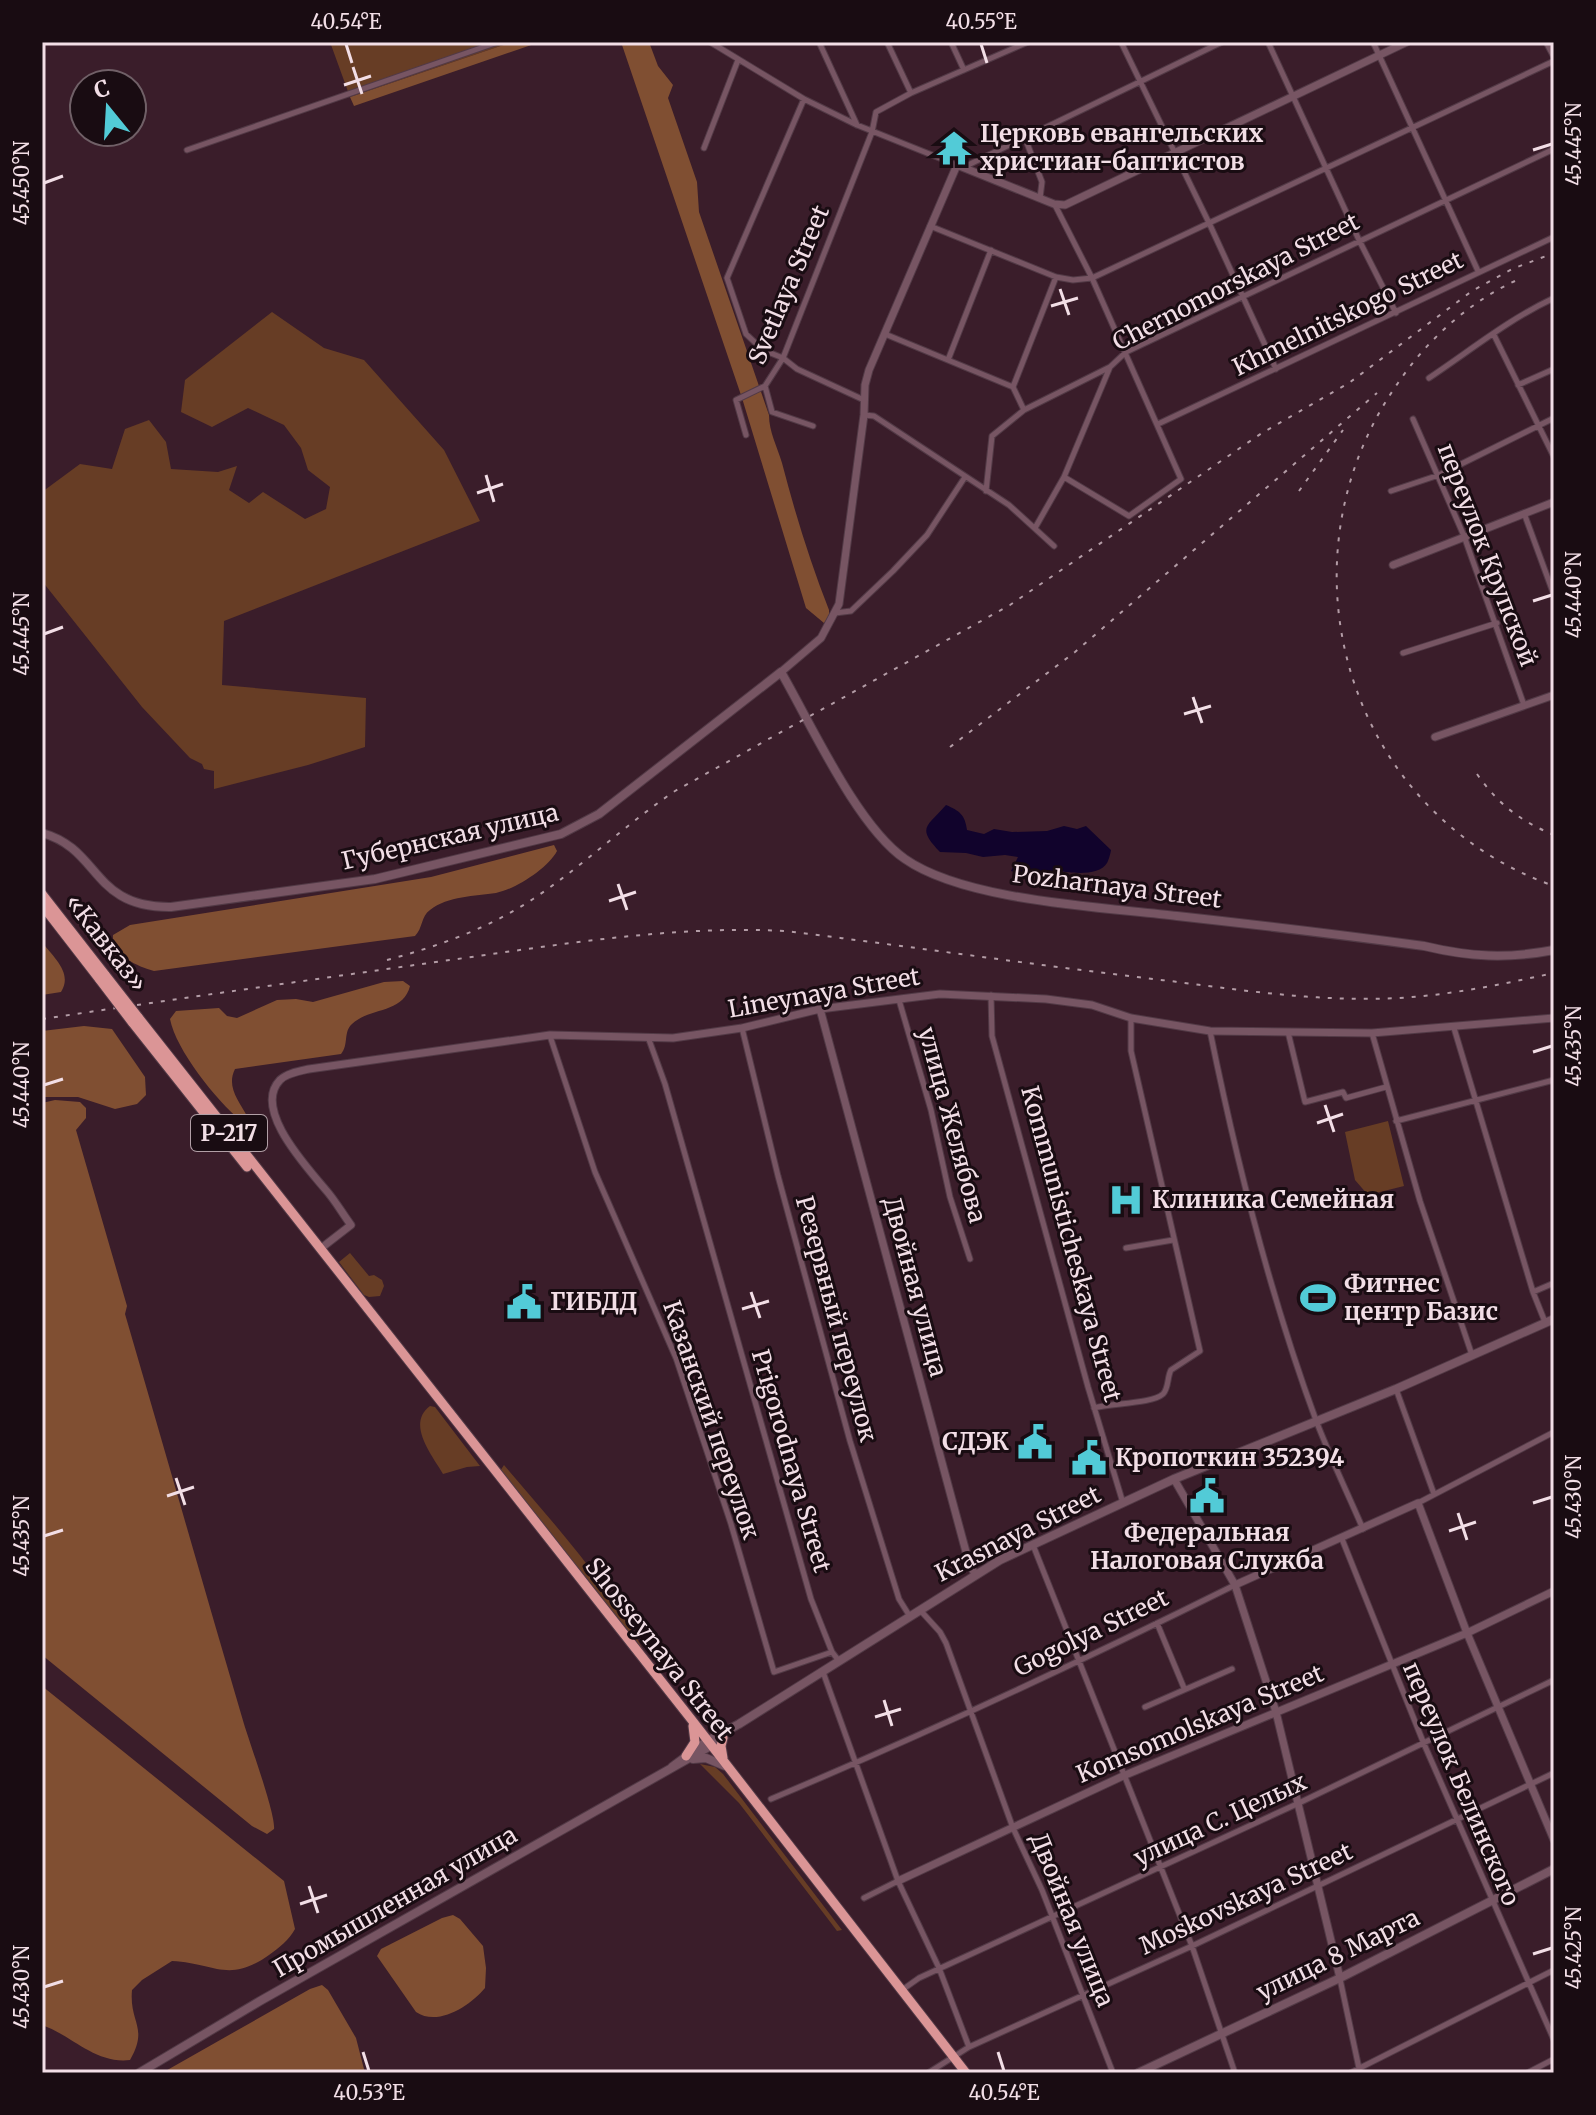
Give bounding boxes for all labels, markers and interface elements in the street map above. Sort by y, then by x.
text: 40.54°E [311,9,382,34]
text: 40.55°E [945,9,1017,34]
north arrow [68,68,148,148]
text: С [91,73,113,105]
text: 45.445°N [1561,102,1586,186]
place label: Церковь евангельских христиан-баптистов [980,118,1264,177]
temple icon: Церковь евангельских христиан-баптистов [935,129,973,167]
text: 45.450°N [9,140,34,225]
street label: Svetlaya Street [741,200,836,369]
street label: Chernomorskaya Street [1107,206,1365,357]
street label: Khmelnitskogo Street [1227,244,1469,383]
street label: переулок Крупской [1431,439,1544,671]
text: 45.440°N [1561,551,1586,638]
text: 45.445°N [9,592,34,676]
street label: Губернская улица [338,796,561,877]
street label: Pozharnaya Street [1011,858,1224,915]
street label: «Кавказ» [58,887,154,998]
street label: Lineynaya Street [726,960,923,1025]
text: 45.435°N [1561,1005,1586,1087]
street label: улица Желябова [911,1024,994,1226]
text: 45.440°N [9,1041,34,1128]
street label: Kommunisticheskaya Street [1014,1083,1129,1406]
road number: Р-217 [191,1115,267,1151]
hospital icon: Клиника Семейная [1107,1181,1145,1219]
place label: Клиника Семейная [1152,1184,1394,1215]
street label: Резервный переулок [789,1193,884,1445]
street label: Двойная улица [877,1194,954,1380]
place label: Фитнес центр Базис [1344,1268,1498,1327]
sports icon: Фитнес центр Базис [1299,1279,1337,1317]
public building icon: ГИБДД [505,1283,543,1321]
place label: ГИБДД [550,1286,637,1317]
street label: Казанский переулок [656,1296,767,1543]
street label: Prigorodnaya Street [745,1346,838,1577]
public building icon: СДЭК [1016,1423,1054,1461]
place label: СДЭК [942,1426,1009,1457]
public building icon: Кропоткин 352394 [1070,1439,1108,1477]
place label: Кропоткин 352394 [1115,1442,1344,1473]
text: 45.430°N [1561,1454,1586,1539]
public building icon: Федеральная Налоговая Служба [1188,1477,1226,1515]
street label: Krasnaya Street [930,1478,1106,1589]
text: 45.435°N [9,1495,34,1577]
place label: Федеральная Налоговая Служба [1090,1517,1324,1576]
street label: Shosseynaya Street [578,1551,741,1747]
street label: Gogolya Street [1008,1581,1174,1683]
street label: Komsomolskaya Street [1072,1657,1329,1790]
street label: переулок Белинского [1396,1657,1527,1910]
street label: улица С. Целых [1129,1766,1312,1873]
street label: Промышленная улица [267,1819,522,1984]
street label: Двойная улица [1023,1828,1121,2011]
street label: Moskovskaya Street [1135,1835,1358,1961]
street label: улица 8 Марта [1251,1902,1424,2007]
text: 45.425°N [1561,1906,1586,1990]
text: 45.430°N [9,1944,34,2029]
text: 40.53°E [333,2080,405,2105]
text: 40.54°E [969,2080,1040,2105]

